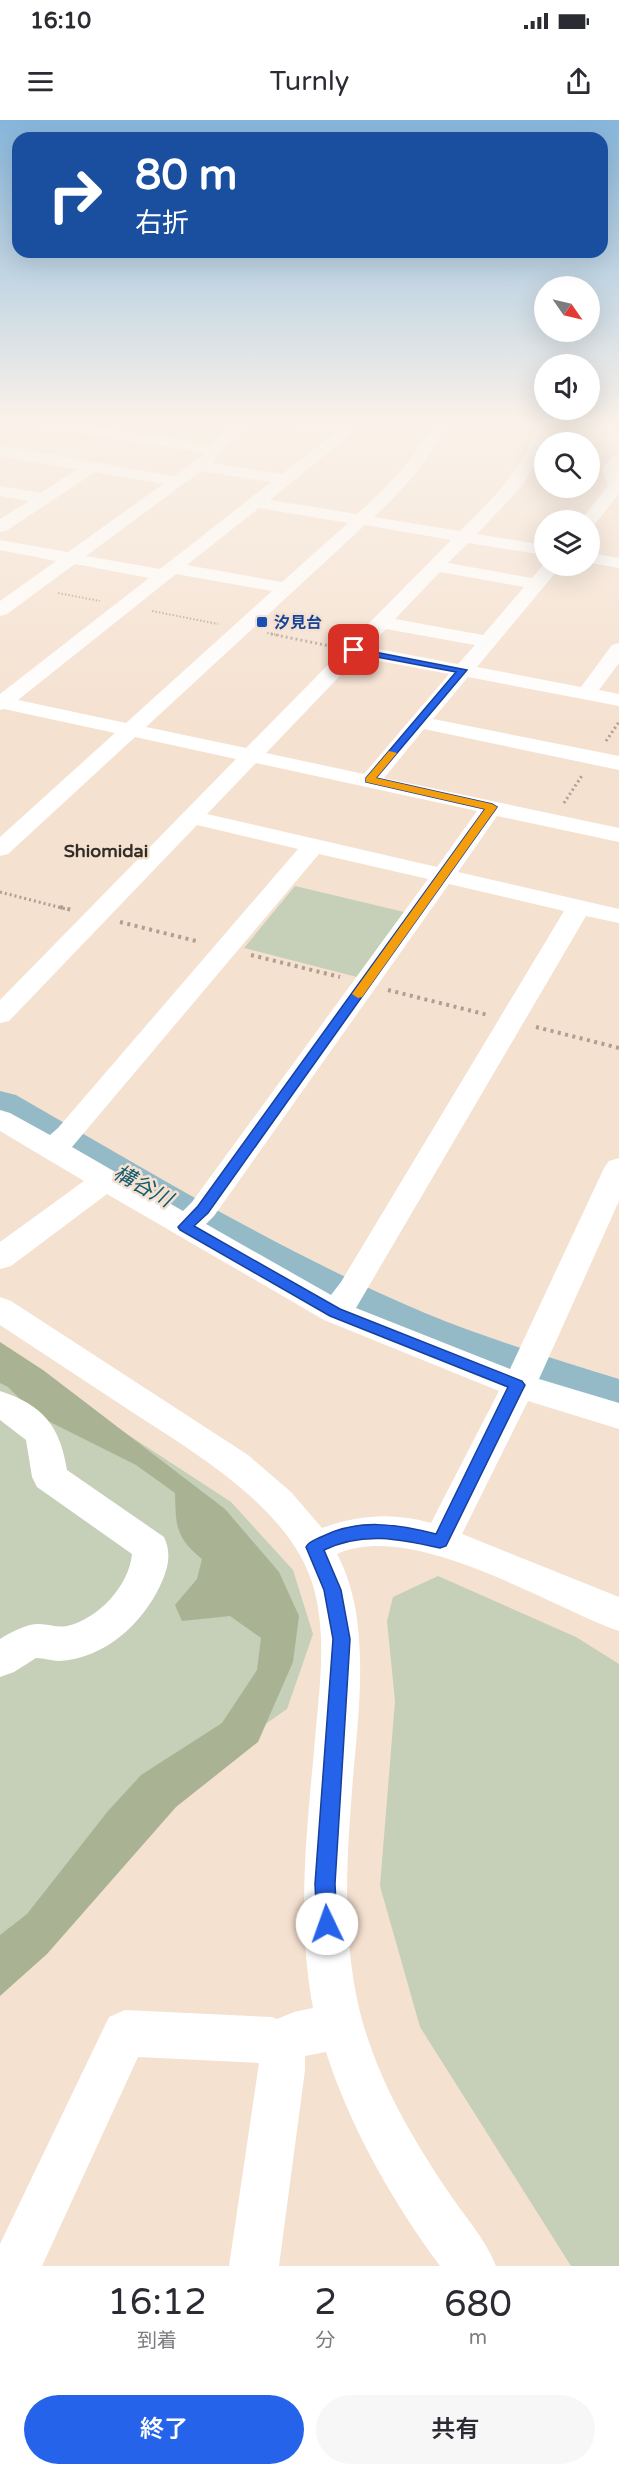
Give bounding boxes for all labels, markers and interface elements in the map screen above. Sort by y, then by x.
text: 16:10 [30,8,91,34]
icon: menu [24,65,57,98]
text: Turnly [270,65,349,98]
icon: share [562,65,595,98]
text: 80 m [135,150,237,201]
icon: right [36,156,114,234]
text: 右折 [135,207,189,240]
north arrow [534,276,600,342]
map controls [534,276,600,576]
button: sound [534,354,600,420]
button: search [534,432,600,498]
button: layers [534,510,600,576]
place label: 汐見台 [274,613,322,633]
marker: 汐見台 [255,615,269,629]
pin [328,624,379,675]
icon: arrive [337,633,370,666]
district label: Shiomidai [64,840,148,862]
water label: 構谷川 [109,1160,178,1214]
position arrow [295,1892,359,1956]
text: 16:12 [107,2281,207,2324]
text: 2 [314,2281,337,2324]
text: 680 [444,2283,512,2326]
text: m [469,2326,487,2350]
text: 到着 [137,2329,177,2353]
text: 分 [315,2329,335,2353]
button: 終了 [24,2395,304,2464]
button: 共有 [316,2395,595,2464]

